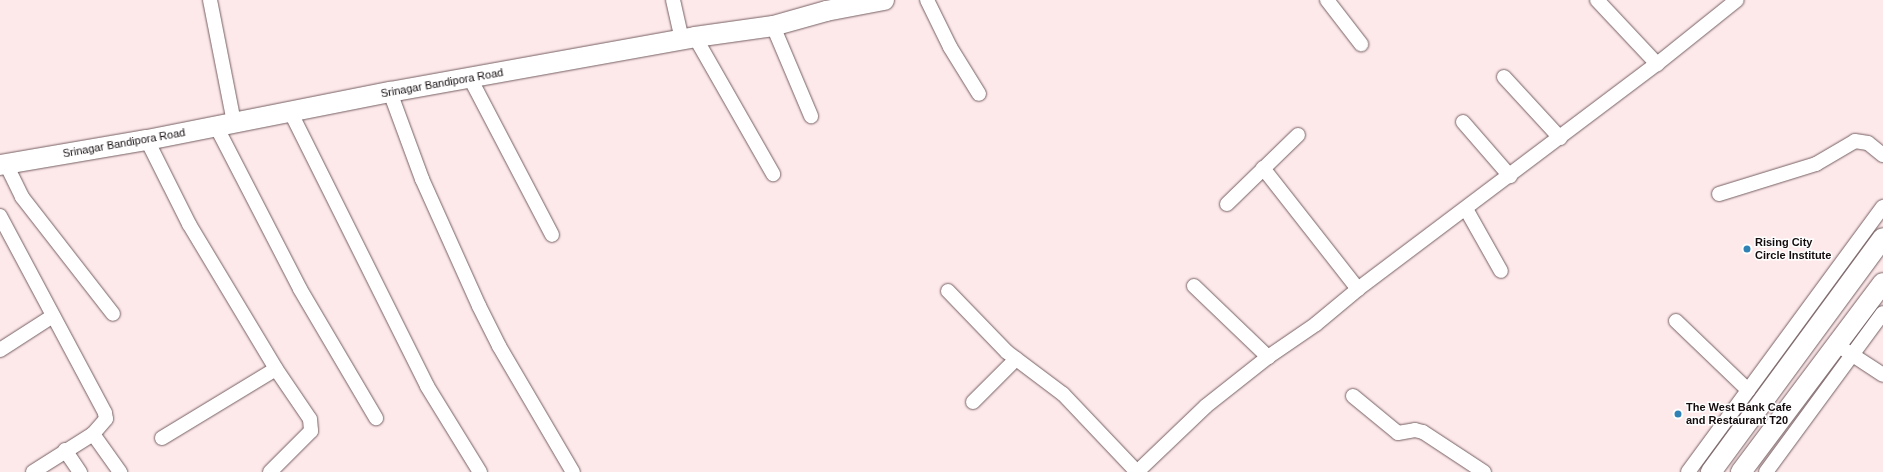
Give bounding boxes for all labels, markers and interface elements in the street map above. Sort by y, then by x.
street label: Srinagar Bandipora Road [380,66,504,100]
street label: Srinagar Bandipora Road [62,126,186,160]
place label: Rising City Circle Institute [1755,236,1831,262]
marker: Rising City Circle Institute [1742,244,1752,254]
place label: The West Bank Cafe and Restaurant T20 [1686,401,1792,427]
marker: The West Bank Cafe and Restaurant T20 [1673,409,1683,419]

